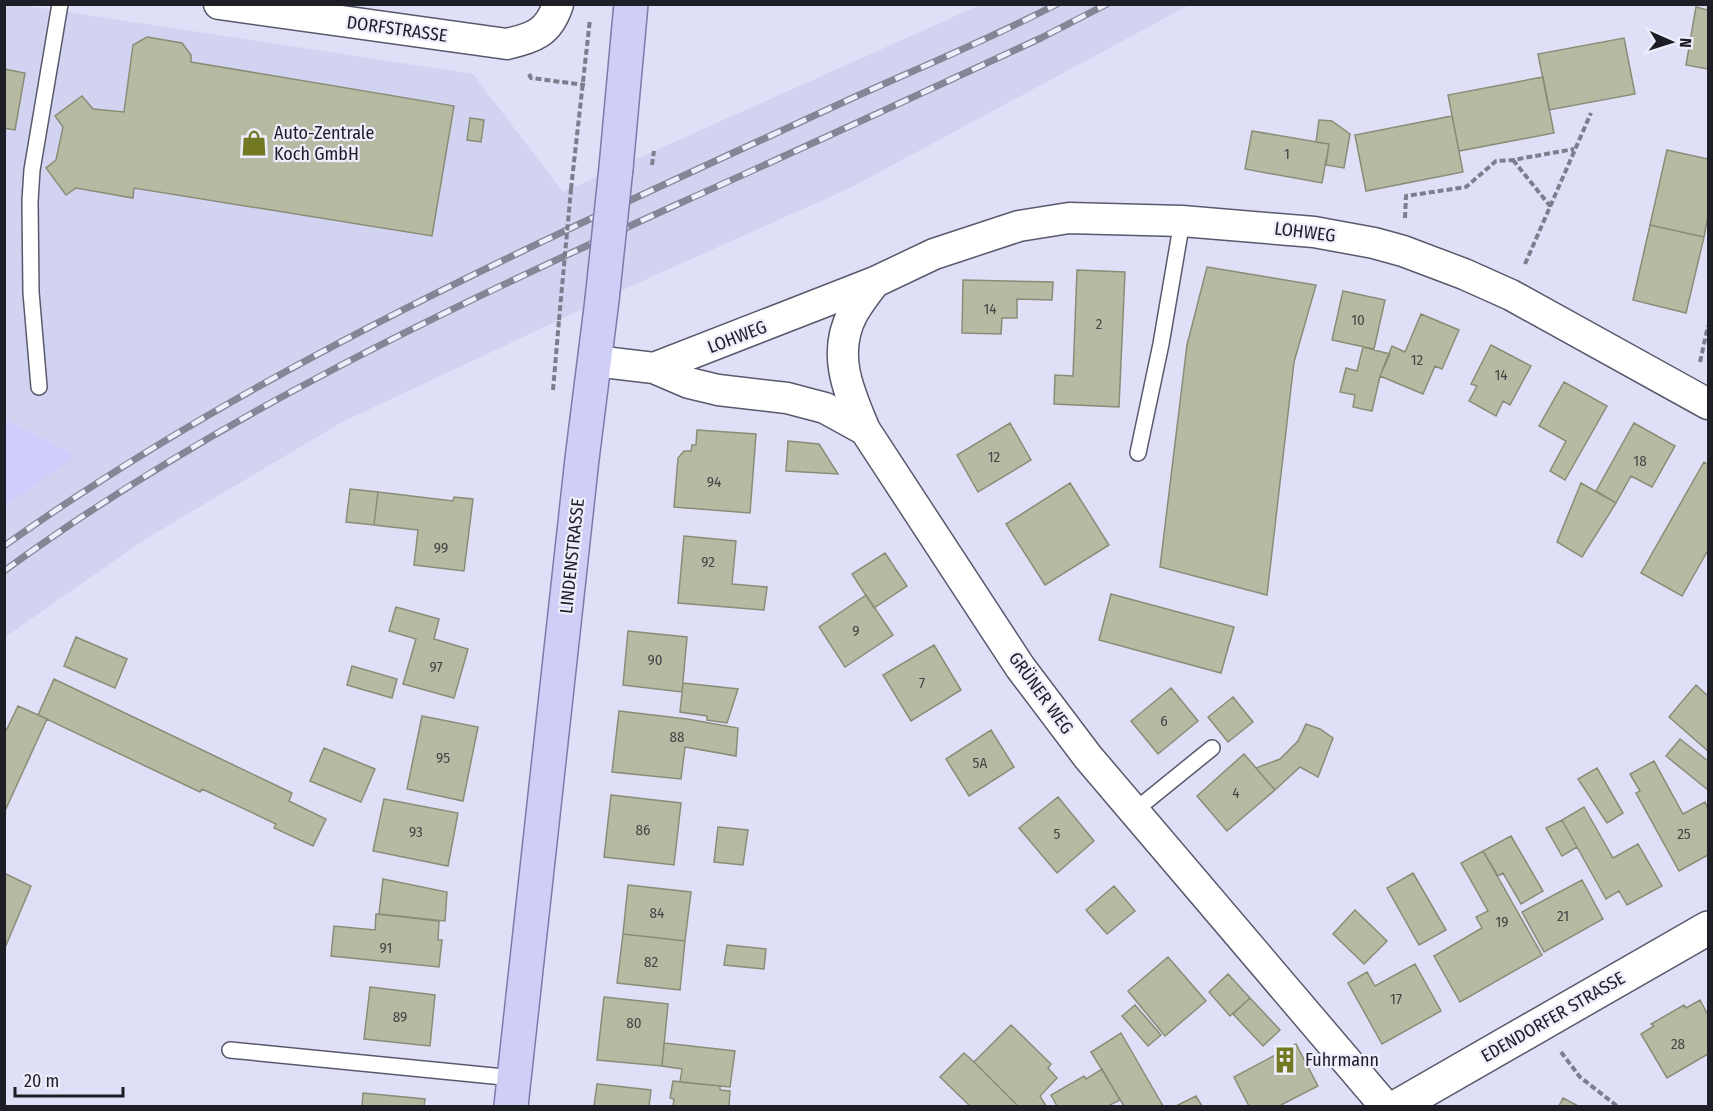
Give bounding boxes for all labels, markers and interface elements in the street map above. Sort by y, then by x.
street label: DORFSTRASSE [345,11,449,47]
north arrow [1641,12,1701,72]
text: N [1676,37,1695,48]
place label: Auto-Zentrale Koch GmbH [274,122,374,165]
shop icon: Auto-Zentrale Koch GmbH [239,128,269,158]
house number: 1 [1284,145,1290,163]
street label: LOHWEG [1273,217,1337,247]
house number: 14 [983,300,997,318]
house number: 10 [1351,311,1365,329]
house number: 2 [1096,315,1103,333]
street label: LOHWEG [704,316,770,358]
house number: 12 [1411,351,1424,369]
house number: 14 [1494,366,1508,384]
house number: 12 [988,448,1001,466]
house number: 18 [1633,452,1647,470]
house number: 94 [707,473,721,491]
street label: LINDENSTRASSE [555,497,589,615]
house number: 99 [434,539,448,557]
house number: 92 [701,553,715,571]
house number: 9 [852,622,860,640]
street label: GRÜNER WEG [1004,648,1078,738]
house number: 90 [647,651,663,669]
house number: 97 [429,658,443,676]
house number: 7 [919,674,925,692]
house number: 6 [1160,712,1168,730]
house number: 88 [669,728,685,746]
house number: 95 [436,749,450,767]
house number: 5A [973,754,987,772]
house number: 4 [1232,784,1240,802]
house number: 86 [636,821,650,839]
house number: 93 [409,823,423,841]
house number: 5 [1054,825,1061,843]
house number: 25 [1677,825,1691,843]
house number: 84 [650,904,664,922]
house number: 21 [1557,907,1569,925]
house number: 19 [1495,913,1509,931]
house number: 91 [380,939,392,957]
house number: 82 [644,953,658,971]
street label: EDENDORFER STRASSE [1477,967,1629,1067]
house number: 17 [1390,990,1402,1008]
house number: 89 [393,1008,407,1026]
house number: 80 [626,1014,642,1032]
house number: 28 [1671,1035,1685,1053]
building icon: Fuhrmann [1270,1045,1300,1075]
place label: Fuhrmann [1305,1049,1379,1071]
scale bar [15,1060,123,1098]
text: 20 m [24,1070,59,1092]

